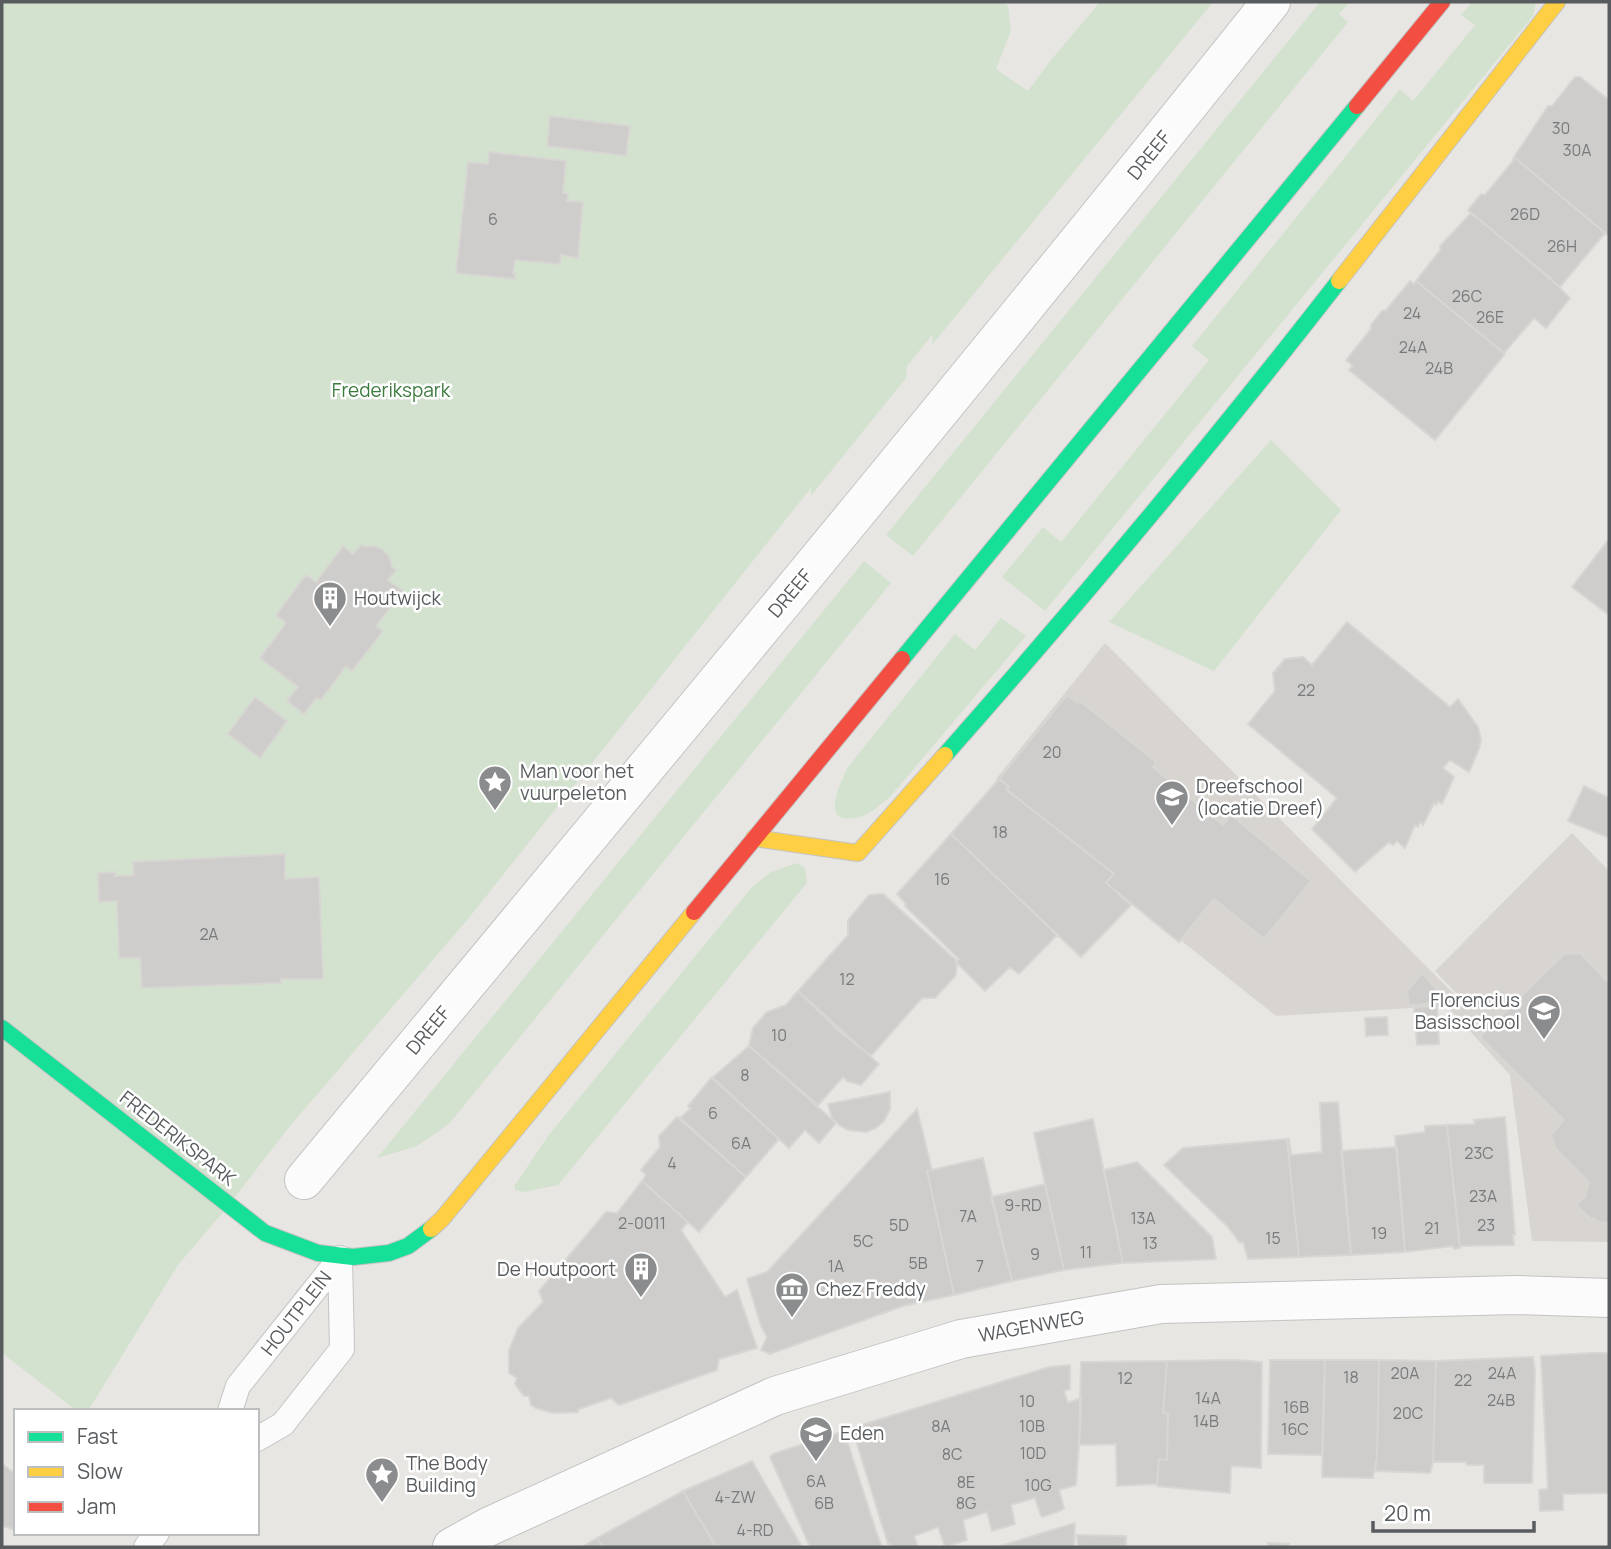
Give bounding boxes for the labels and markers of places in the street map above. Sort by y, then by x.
building icon: Houtwijck [311,579,349,628]
place label: Houtwijck [354,585,441,611]
place label: Man voor het vuurpeleton [520,758,634,806]
place icon: Man voor het vuurpeleton [476,763,514,812]
place label: Dreefschool (locatie Dreef) [1196,773,1324,821]
school or university icon: Dreefschool (locatie Dreef) [1153,778,1191,827]
place label: Florencius Basisschool [1415,987,1520,1035]
school or university icon: Florencius Basisschool [1525,992,1563,1041]
building icon: De Houtpoort [622,1250,660,1299]
place label: De Houtpoort [497,1256,616,1282]
museum icon: Chez Freddy [773,1270,811,1319]
place label: Chez Freddy [816,1276,926,1302]
school or university icon: Eden [797,1414,835,1463]
place label: Eden [840,1420,884,1446]
place label: The Body Building [406,1450,488,1498]
place icon: The Body Building [363,1455,401,1504]

